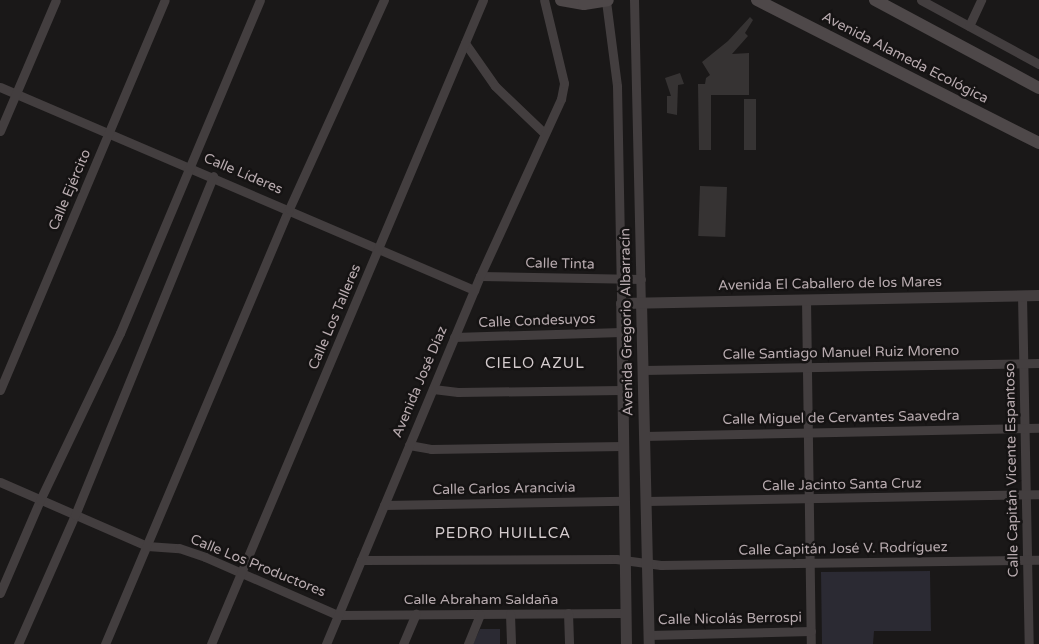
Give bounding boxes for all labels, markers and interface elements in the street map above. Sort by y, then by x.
street label: Avenida Alameda Ecológica [819,9,991,107]
street label: Calle Ejército [45,147,95,233]
street label: Calle Líderes [201,150,285,198]
street label: Avenida Gregorio Albarracín [617,228,637,416]
street label: Calle Tinta [525,255,595,273]
street label: Calle Los Talleres [305,262,365,372]
street label: Avenida El Caballero de los Mares [718,274,942,294]
street label: Calle Condesuyos [478,311,596,331]
street label: Avenida José Díaz [389,324,451,440]
street label: Calle Santiago Manuel Ruiz Moreno [723,343,959,363]
district label: CIELO AZUL [484,355,586,373]
street label: Calle Capitán Vicente Espantoso [1002,363,1022,577]
street label: Calle Miguel de Cervantes Saavedra [722,408,960,428]
street label: Calle Jacinto Santa Cruz [762,475,922,495]
street label: Calle Carlos Arancivia [432,479,576,499]
district label: PEDRO HUILLCA [433,525,573,543]
street label: Calle Los Productores [188,531,328,601]
street label: Calle Capitán José V. Rodríguez [738,539,948,559]
street label: Calle Abraham Saldaña [404,592,558,608]
street label: Calle Nicolás Berrospi [658,609,802,629]

